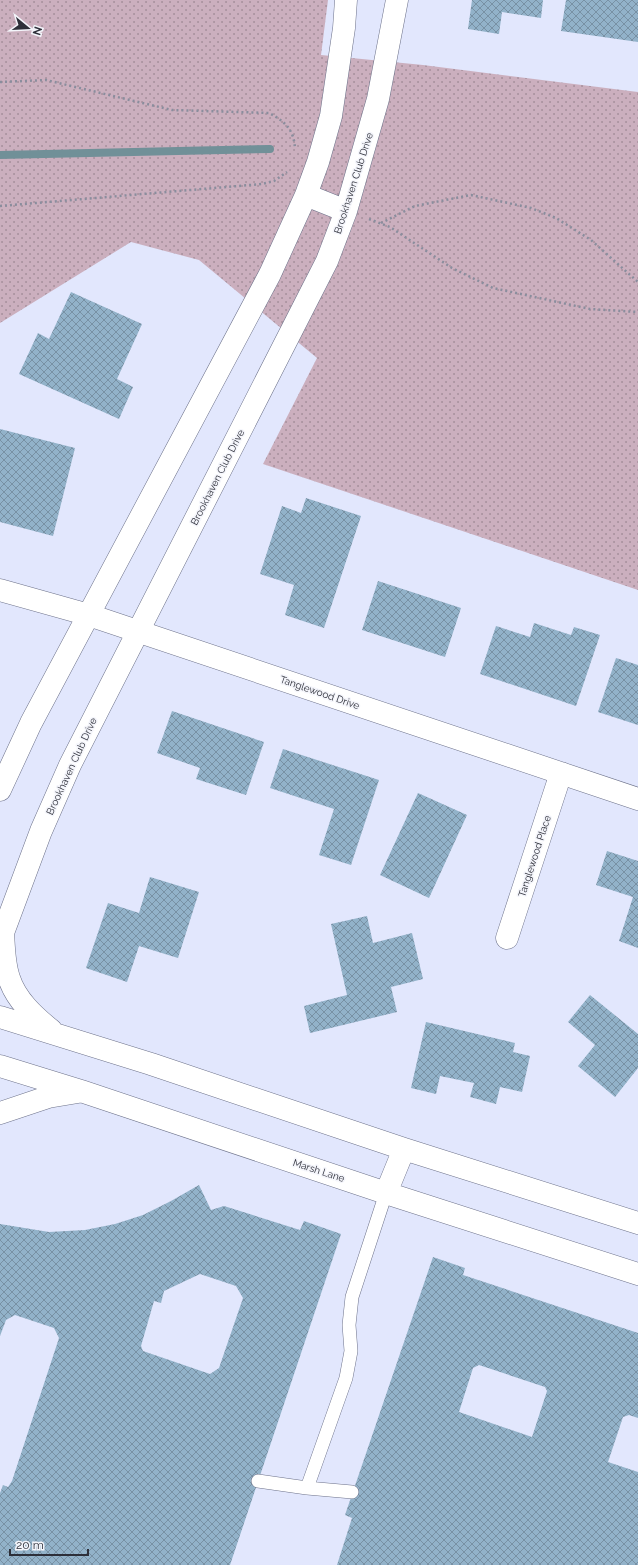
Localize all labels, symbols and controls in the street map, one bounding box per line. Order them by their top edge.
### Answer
north arrow [8,8,48,48]
text: N [30,25,45,37]
street label: Brookhaven Club Drive [332,131,375,235]
street label: Brookhaven Club Drive [189,427,246,527]
street label: Tanglewood Drive [279,674,361,711]
street label: Brookhaven Club Drive [44,716,99,816]
street label: Tanglewood Place [516,814,553,898]
street label: Marsh Lane [292,1157,346,1184]
scale bar [10,1531,88,1557]
text: 20 m [16,1538,44,1552]

